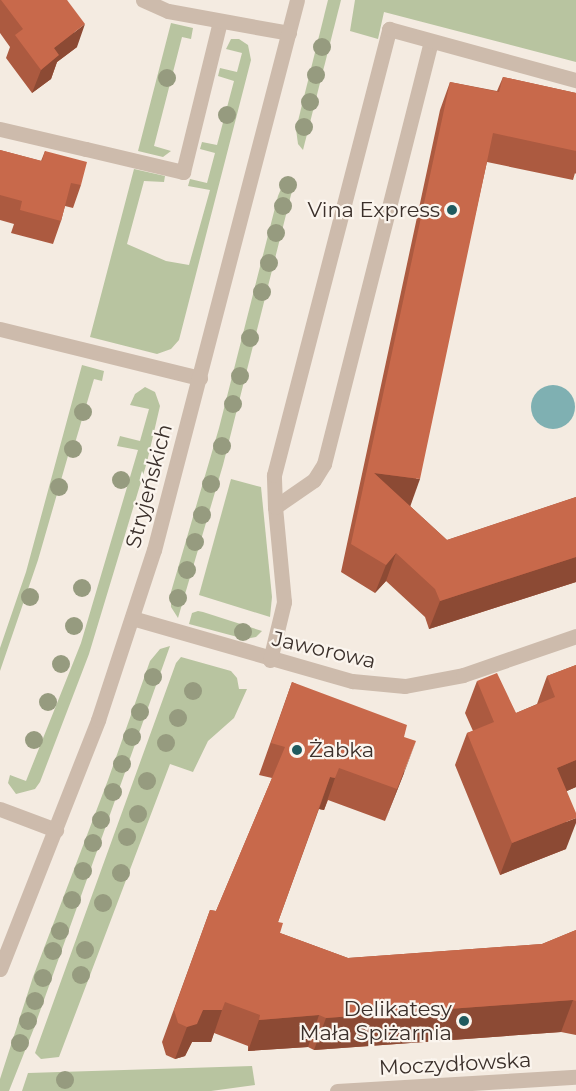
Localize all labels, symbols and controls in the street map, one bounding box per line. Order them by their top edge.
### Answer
place label: Vina Express [307,197,440,223]
marker: Vina Express [445,203,459,217]
street label: Stryjeńskich [120,421,178,551]
street label: Jaworowa [270,626,378,674]
place label: Żabka [309,737,374,763]
marker: Żabka [290,743,304,757]
place label: Delikatesy Mała Spiżarnia [299,996,452,1046]
marker: Delikatesy Mała Spiżarnia [457,1014,471,1028]
street label: Moczydłowska [378,1047,532,1081]

